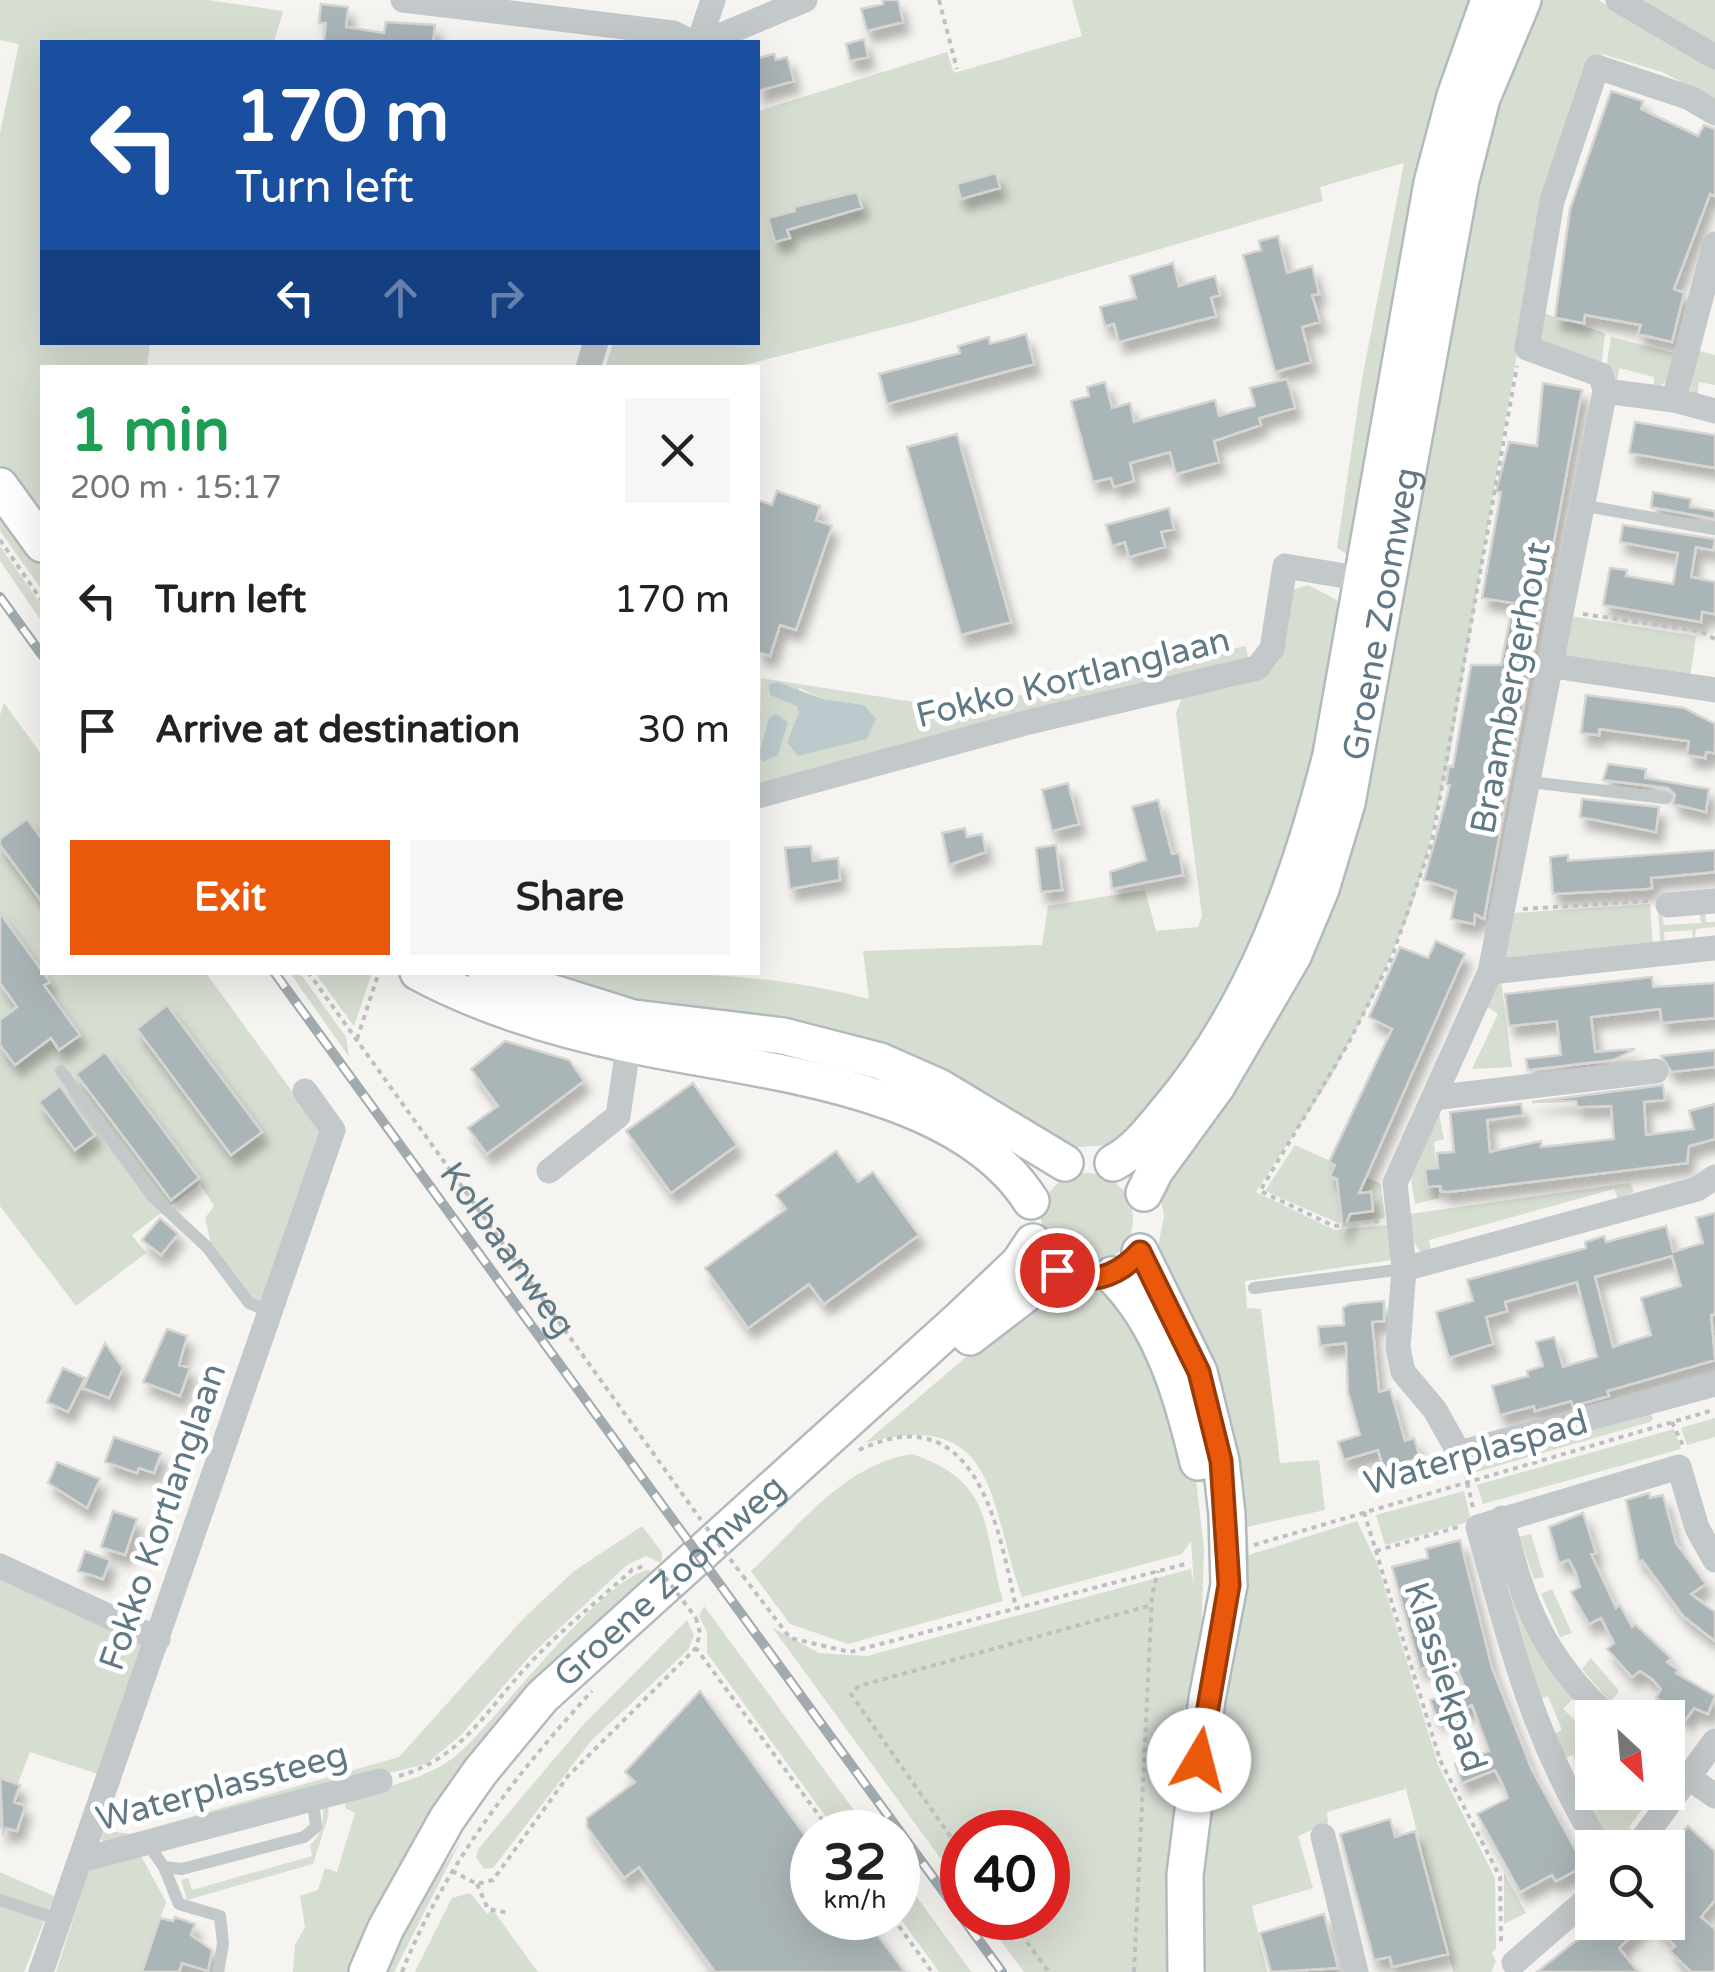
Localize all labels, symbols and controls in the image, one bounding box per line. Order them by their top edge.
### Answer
text: 170 m [235,76,449,160]
icon: left [70,80,200,210]
text: Turn left [235,161,414,215]
icon: left [268,270,323,325]
icon: ahead [373,270,428,325]
icon: right [478,270,533,325]
text: 1 min [70,395,230,467]
button: close [625,398,730,503]
street label: Groene Zoomweg [1334,464,1429,764]
text: 200 m · 15:17 [70,469,282,507]
street label: Braambergerhout [1462,539,1560,837]
icon: left [70,573,125,628]
text: Turn left [155,577,306,623]
text: 170 m [614,577,730,623]
street label: Fokko Kortlanglaan [912,619,1234,737]
icon: arrive [70,703,125,758]
text: Arrive at destination [155,707,520,753]
text: 30 m [638,707,730,753]
button: Exit [70,840,390,955]
button: Share [410,840,730,955]
street label: Kolbaanweg [430,1154,584,1346]
pin [1015,1228,1100,1313]
icon: arrive [1030,1243,1085,1298]
street label: Fokko Kortlanglaan [91,1358,235,1676]
street label: Waterplaspad [1359,1401,1593,1505]
street label: Groene Zoomweg [546,1466,794,1696]
street label: Klassiekpad [1395,1577,1495,1777]
north arrow [1575,1700,1685,1810]
map controls [1575,1700,1685,1940]
position arrow [1147,1708,1251,1812]
street label: Waterplassteeg [92,1733,352,1841]
speed limit sign: 40 [940,1810,1070,1940]
button: search [1575,1830,1685,1940]
text: 32 [824,1833,886,1893]
text: km/h [824,1885,886,1915]

